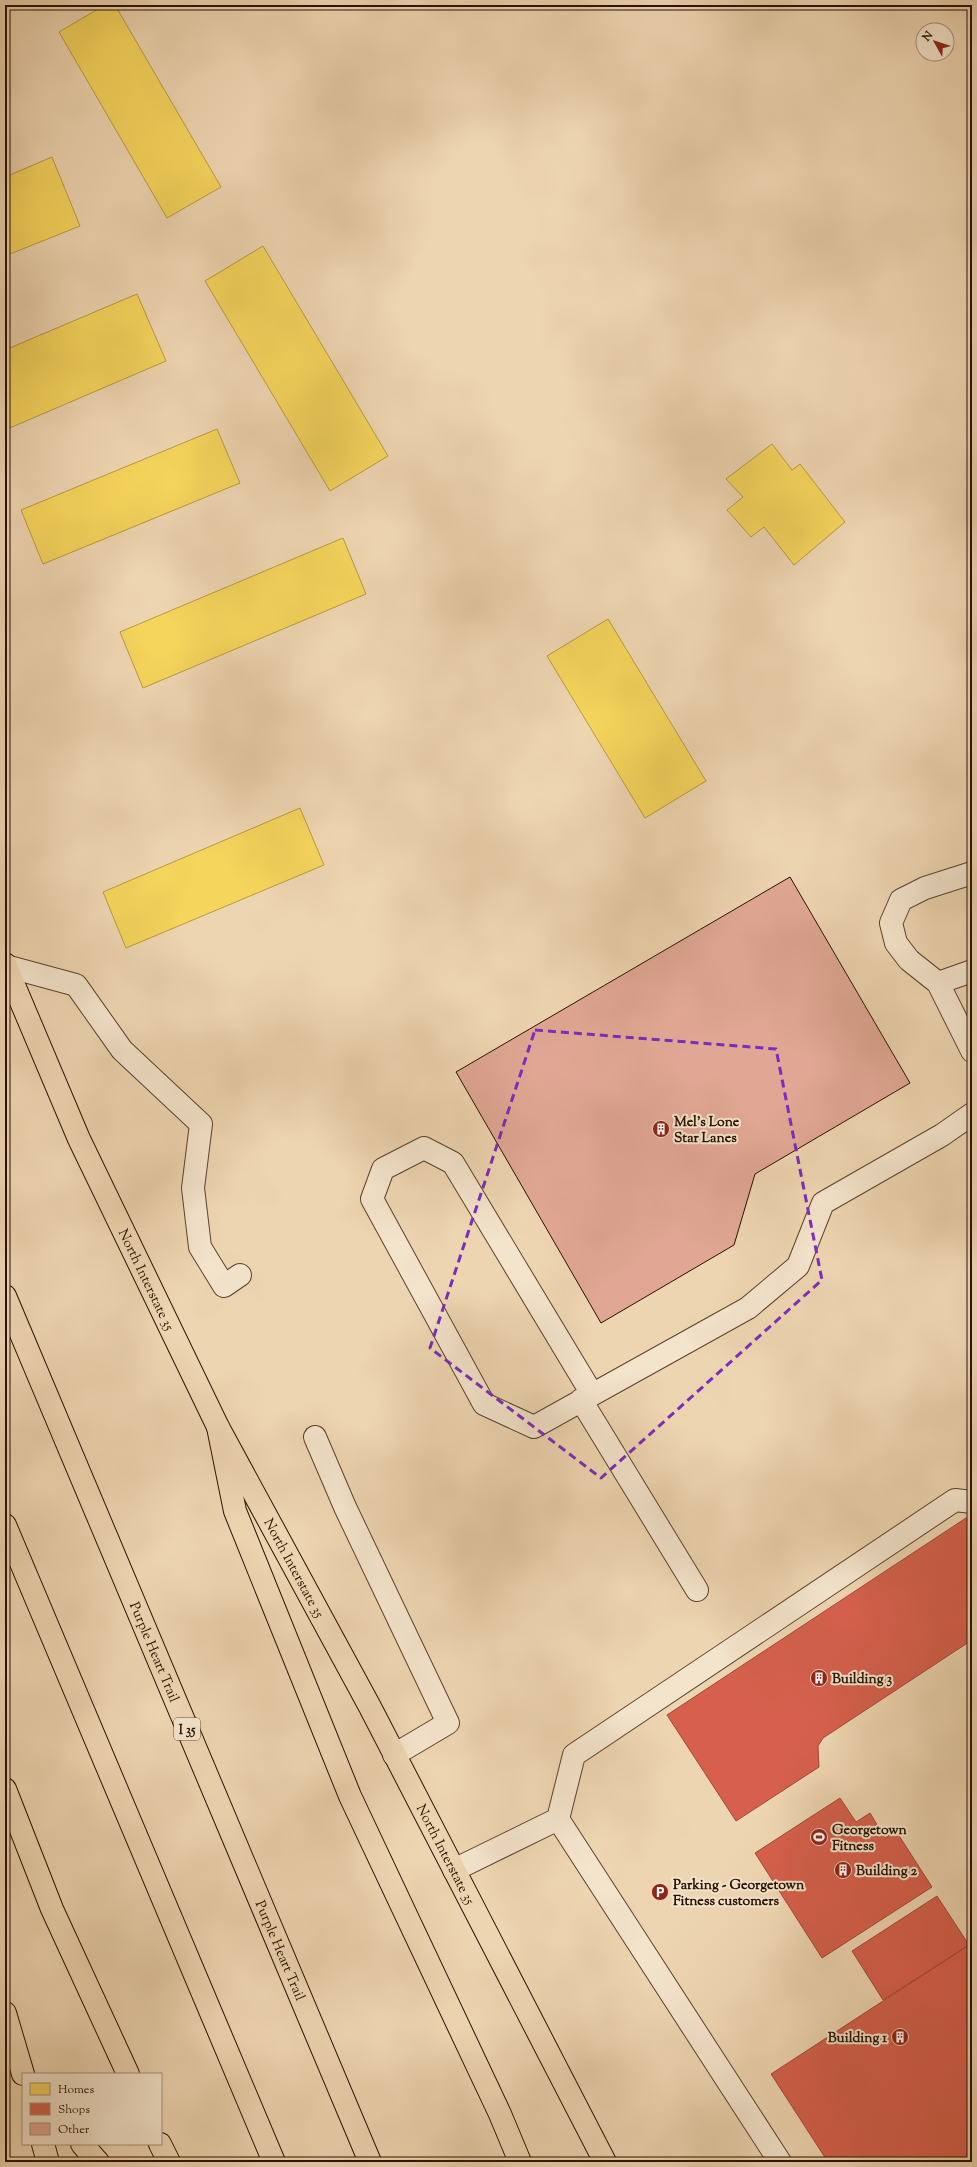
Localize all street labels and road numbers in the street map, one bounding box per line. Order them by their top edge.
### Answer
street label: North Interstate 35 [112,1226,178,1335]
street label: North Interstate 35 [257,1515,328,1622]
street label: Purple Heart Trail [123,1599,183,1706]
road number: I 35 [174,1718,200,1740]
street label: North Interstate 35 [410,1801,479,1909]
street label: Purple Heart Trail [249,1898,309,2004]

